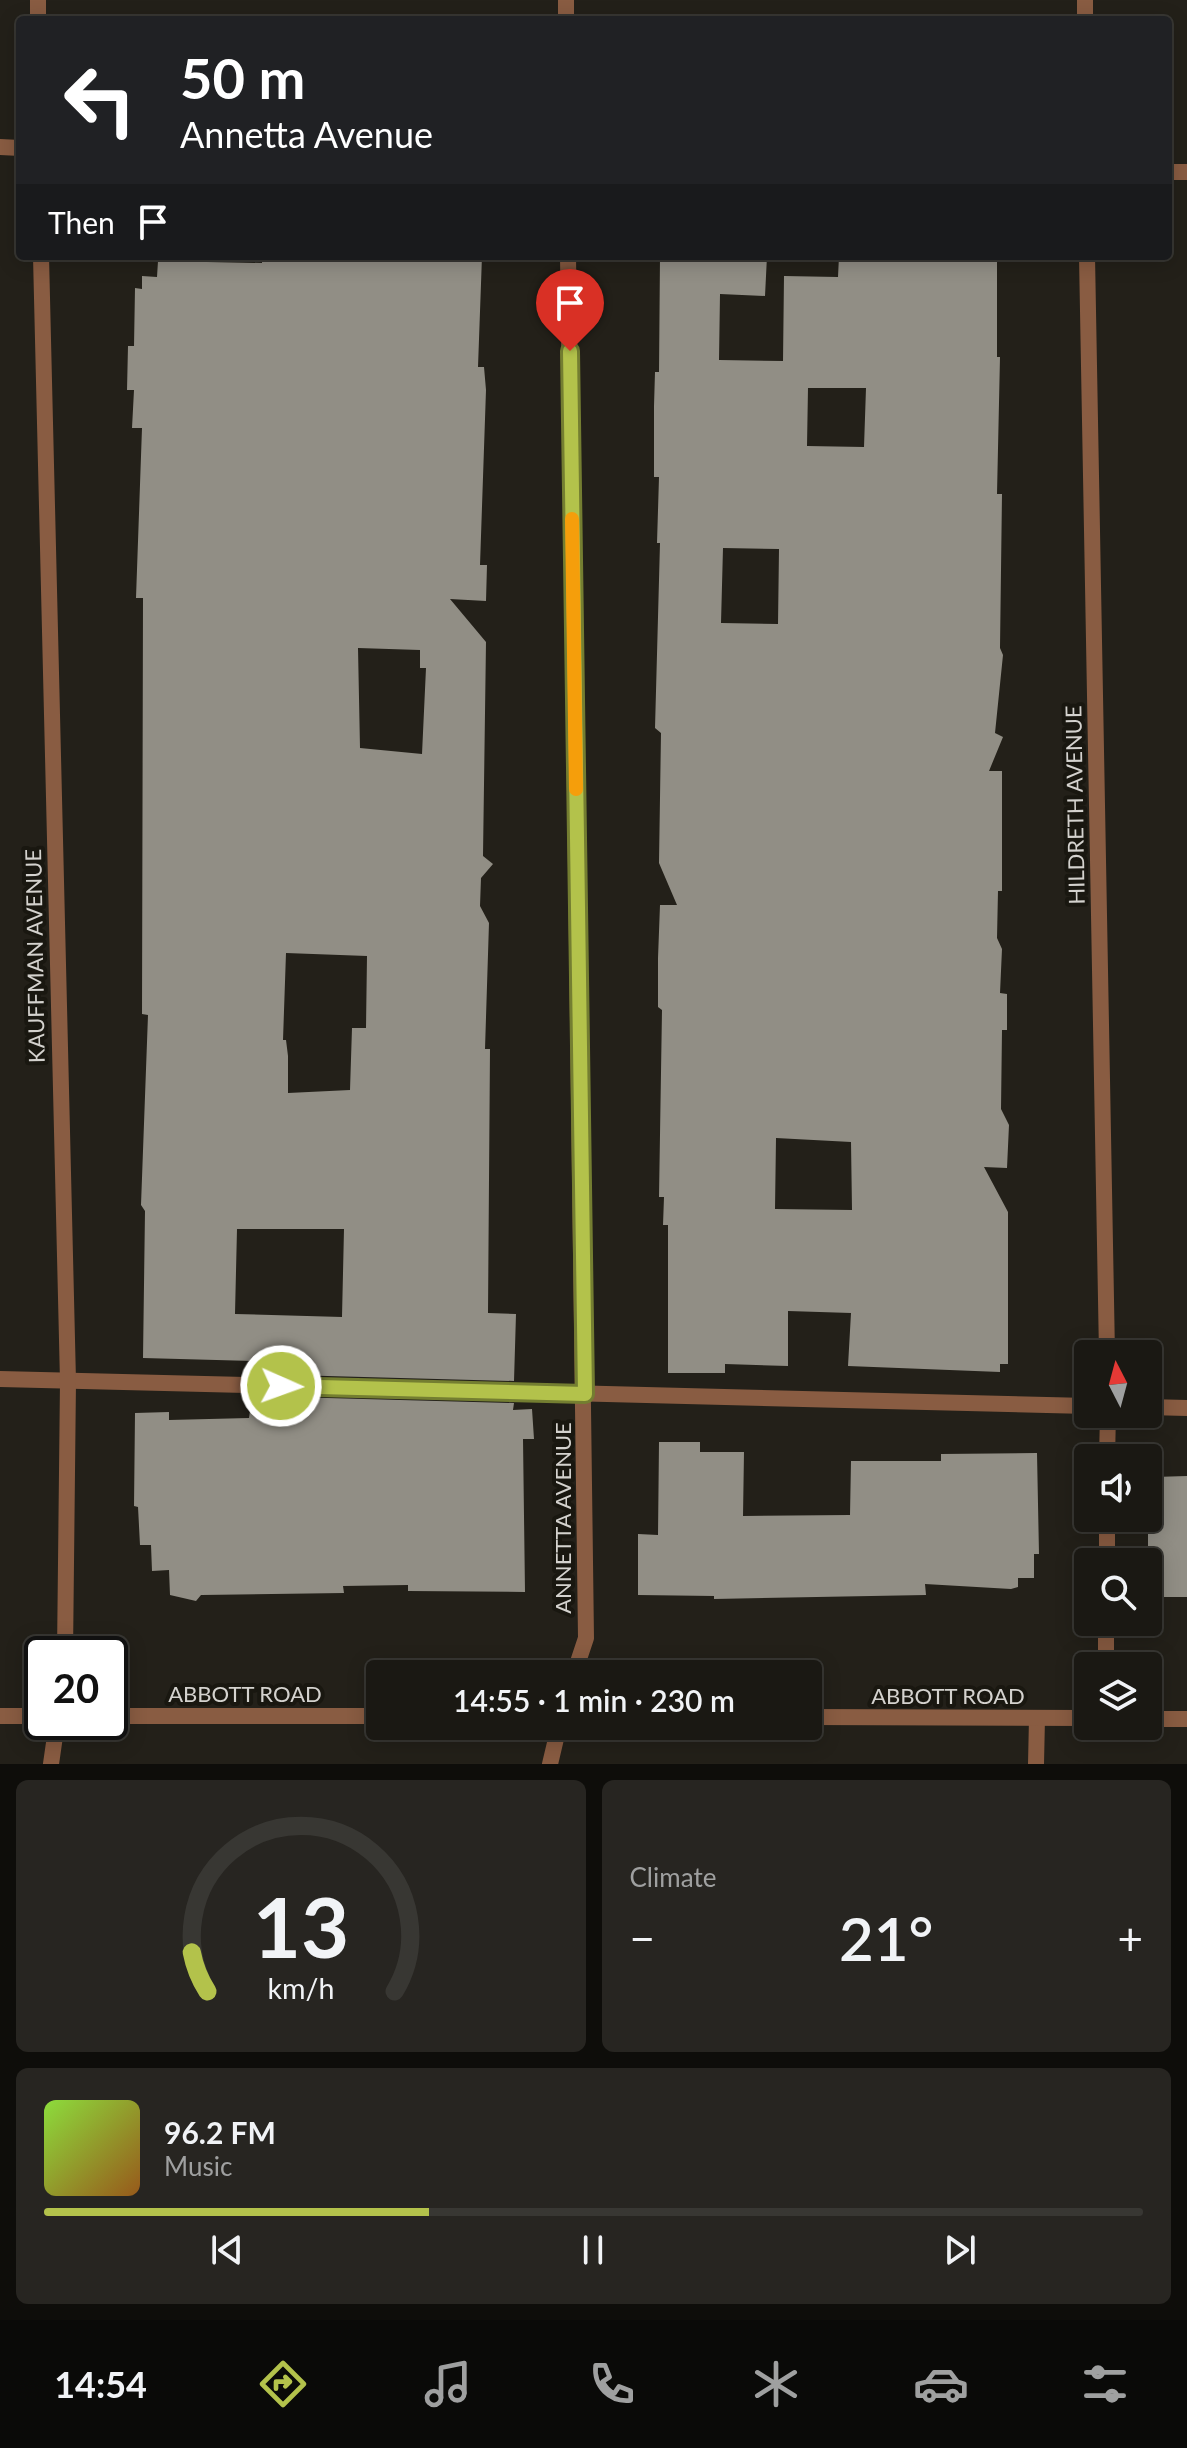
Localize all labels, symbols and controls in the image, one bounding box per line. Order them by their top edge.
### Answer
text: 50 m [180,44,305,111]
icon: left [48,48,152,152]
text: Annetta Avenue [180,112,433,156]
icon: arrive [131,200,175,244]
text: Then [48,204,115,240]
pin [536,269,604,351]
icon: arrive [548,281,592,325]
street label: HILDRETH AVENUE [1059,705,1090,905]
street label: KAUFFMAN AVENUE [19,849,50,1063]
north arrow [1074,1340,1162,1428]
map controls [1074,1340,1162,1740]
position arrow [239,1344,323,1428]
street label: ANNETTA AVENUE [549,1422,576,1614]
button: sound [1074,1444,1162,1532]
button: search [1074,1548,1162,1636]
speed limit sign: 20 [24,1636,128,1740]
button: layers [1074,1652,1162,1740]
street label: ABBOTT ROAD [168,1680,322,1707]
text: 14:55 · 1 min · 230 m [453,1682,735,1718]
street label: ABBOTT ROAD [871,1682,1025,1709]
text: Climate [630,1861,716,1893]
text: 13 [253,1876,349,1976]
text: 21° [839,1902,934,1974]
text: − [630,1912,655,1964]
text: + [1117,1912,1143,1964]
text: km/h [267,1971,334,2005]
text: 96.2 FM [164,2114,276,2150]
text: Music [164,2150,232,2182]
icon: previous [205,2228,249,2272]
icon: pause [571,2228,615,2272]
icon: next [938,2228,982,2272]
icon: directions [255,2356,311,2412]
icon: music [420,2356,476,2412]
icon: phone [584,2356,640,2412]
icon: climate [748,2356,804,2412]
icon: car [913,2356,969,2412]
icon: filters [1077,2356,1133,2412]
text: 14:54 [54,2362,147,2406]

